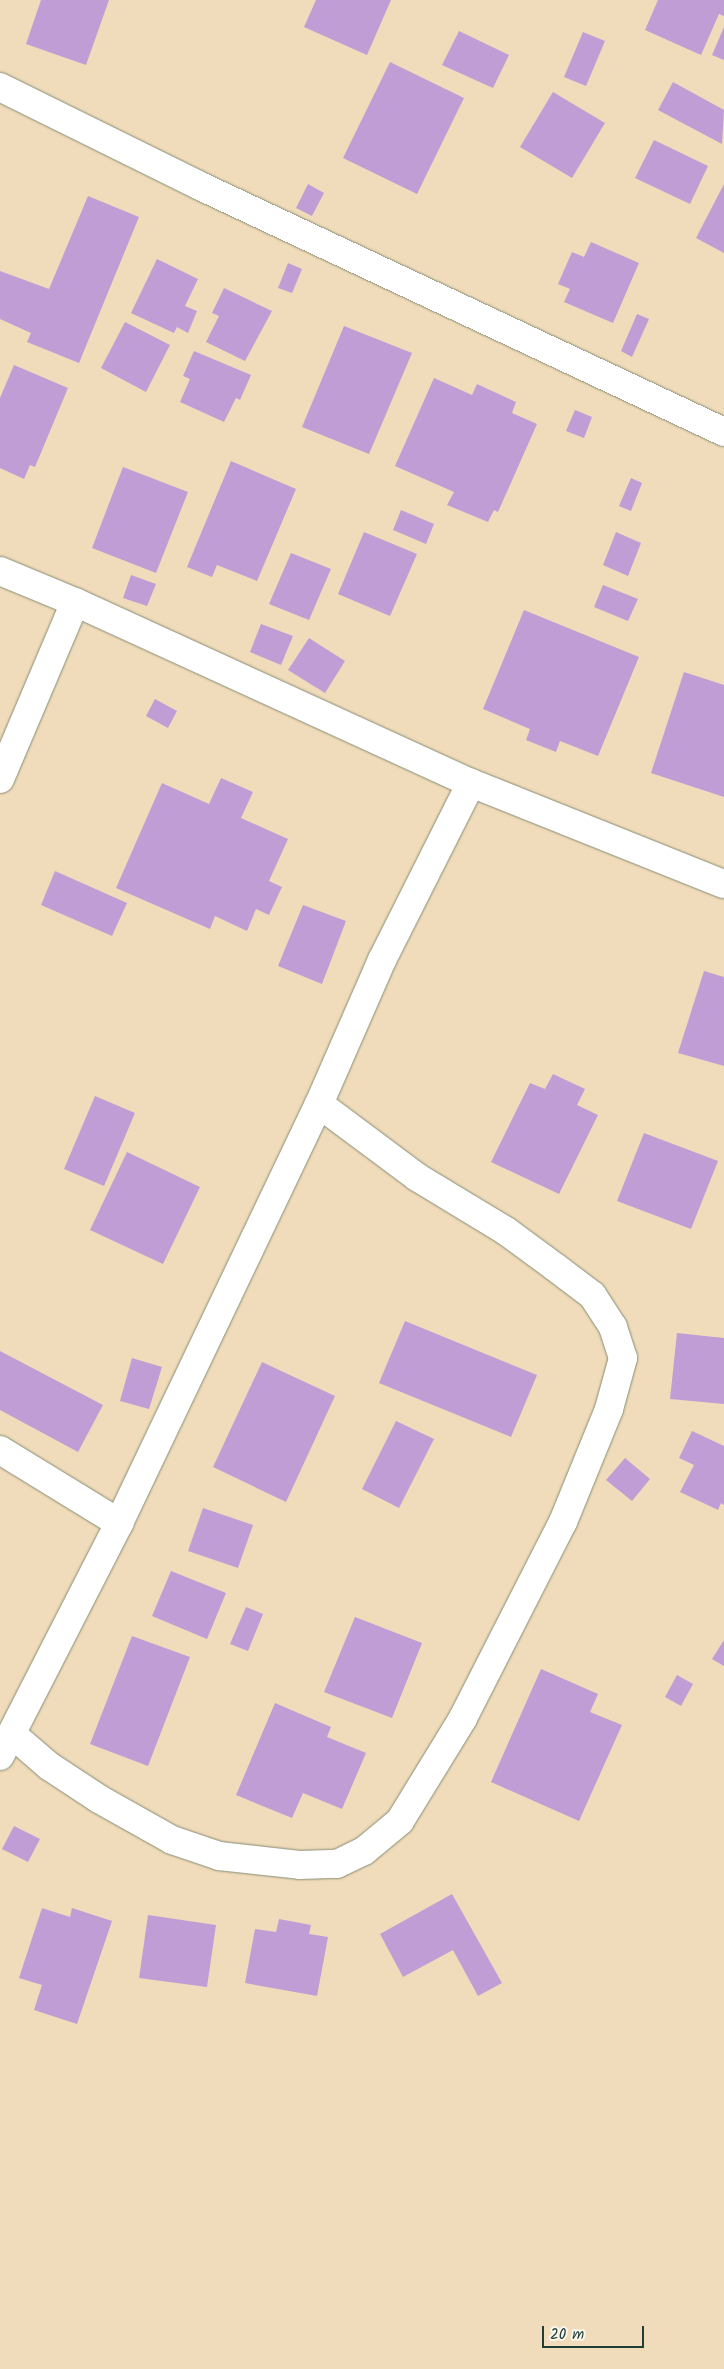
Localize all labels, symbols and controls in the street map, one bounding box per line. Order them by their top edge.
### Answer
scale bar [544,2316,646,2348]
text: 20 m [550,2323,584,2347]

